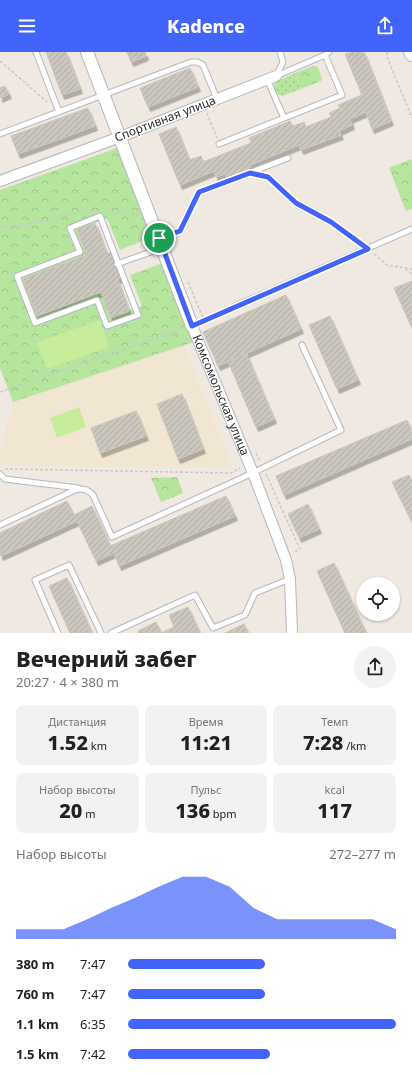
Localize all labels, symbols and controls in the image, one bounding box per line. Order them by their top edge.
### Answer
text: Kadence [167,14,245,38]
icon: menu [16,15,38,37]
icon: share [374,15,396,37]
street label: Спортивная улица [112,91,218,146]
pin [142,221,176,255]
icon: arrive [148,227,170,249]
street label: Комсомольская улица [189,332,254,458]
map controls [356,577,400,621]
button: locate [356,577,400,621]
text: Вечерний забег [16,643,196,673]
button: share [354,646,396,688]
text: 20:27 · 4 × 380 m [16,673,119,691]
text: Дистанция [48,714,106,729]
text: Время [189,714,223,729]
text: Темп [321,714,348,729]
text: 1.52 [48,729,88,756]
text: 11:21 [180,729,232,756]
text: 7:28 [303,729,343,756]
text: km [88,738,107,753]
text: /km [343,738,366,753]
text: Набор высоты [39,782,116,797]
text: Пульс [190,782,221,797]
text: kcal [325,782,345,797]
text: 20 [59,797,82,824]
text: 136 [175,797,210,824]
text: 117 [317,797,352,824]
text: m [82,806,95,821]
text: bpm [210,806,237,821]
text: Набор высоты [16,845,107,863]
text: 272–277 m [329,845,396,863]
text: 380 m [16,955,54,973]
text: 7:47 [80,955,106,973]
text: 760 m [16,985,54,1003]
text: 7:47 [80,985,106,1003]
text: 1.1 km [16,1015,59,1033]
text: 6:35 [80,1015,106,1033]
text: 1.5 km [16,1045,59,1063]
text: 7:42 [80,1045,106,1063]

